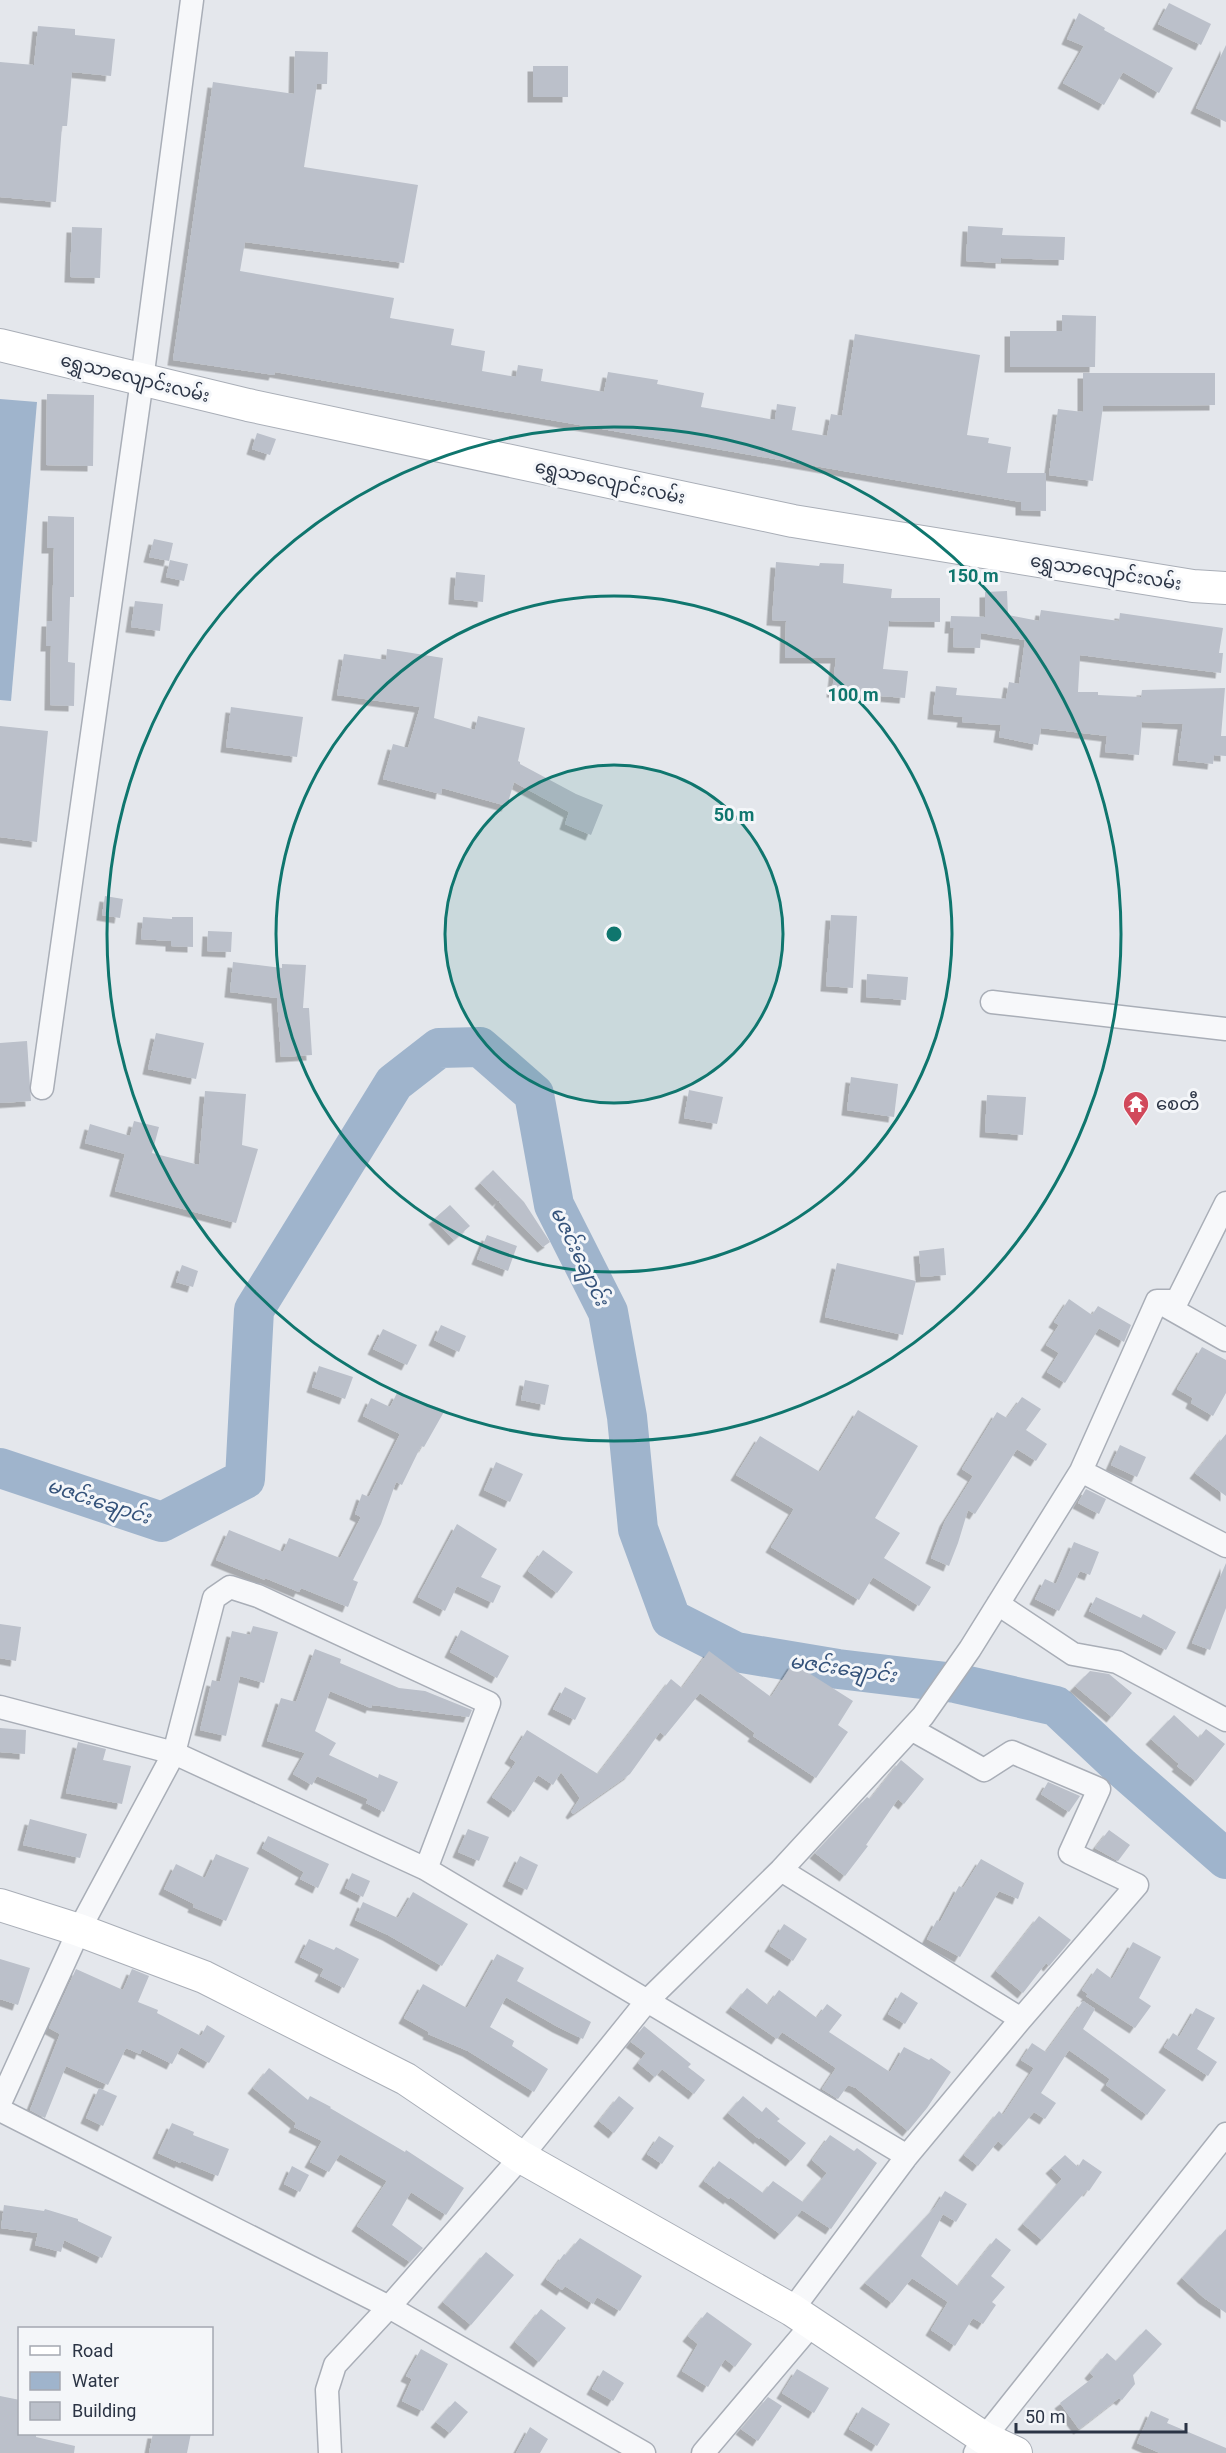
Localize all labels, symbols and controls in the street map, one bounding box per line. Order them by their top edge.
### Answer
street label: ရွှေသာလျောင်းလမ်း [57,347,212,411]
street label: ရွှေသာလျောင်းလမ်း [532,453,687,513]
street label: ရွှေသာလျောင်းလမ်း [1028,547,1183,599]
text: 150 m [947,565,999,586]
text: 100 m [827,684,879,705]
text: 50 m [714,804,754,825]
centre of rings [604,924,624,944]
temple icon: စေတီ [1121,1089,1151,1127]
place label: စေတီ [1156,1090,1200,1114]
water label: မဇင်းချောင်း [541,1202,617,1313]
water label: မဇင်းချောင်း [43,1471,155,1534]
water label: မဇင်းချောင်း [788,1647,899,1692]
legend [18,2327,213,2435]
text: Road [72,2340,113,2361]
text: Water [72,2370,119,2391]
scale bar [1016,2396,1186,2434]
text: Building [72,2400,136,2421]
text: 50 m [1025,2406,1065,2427]

